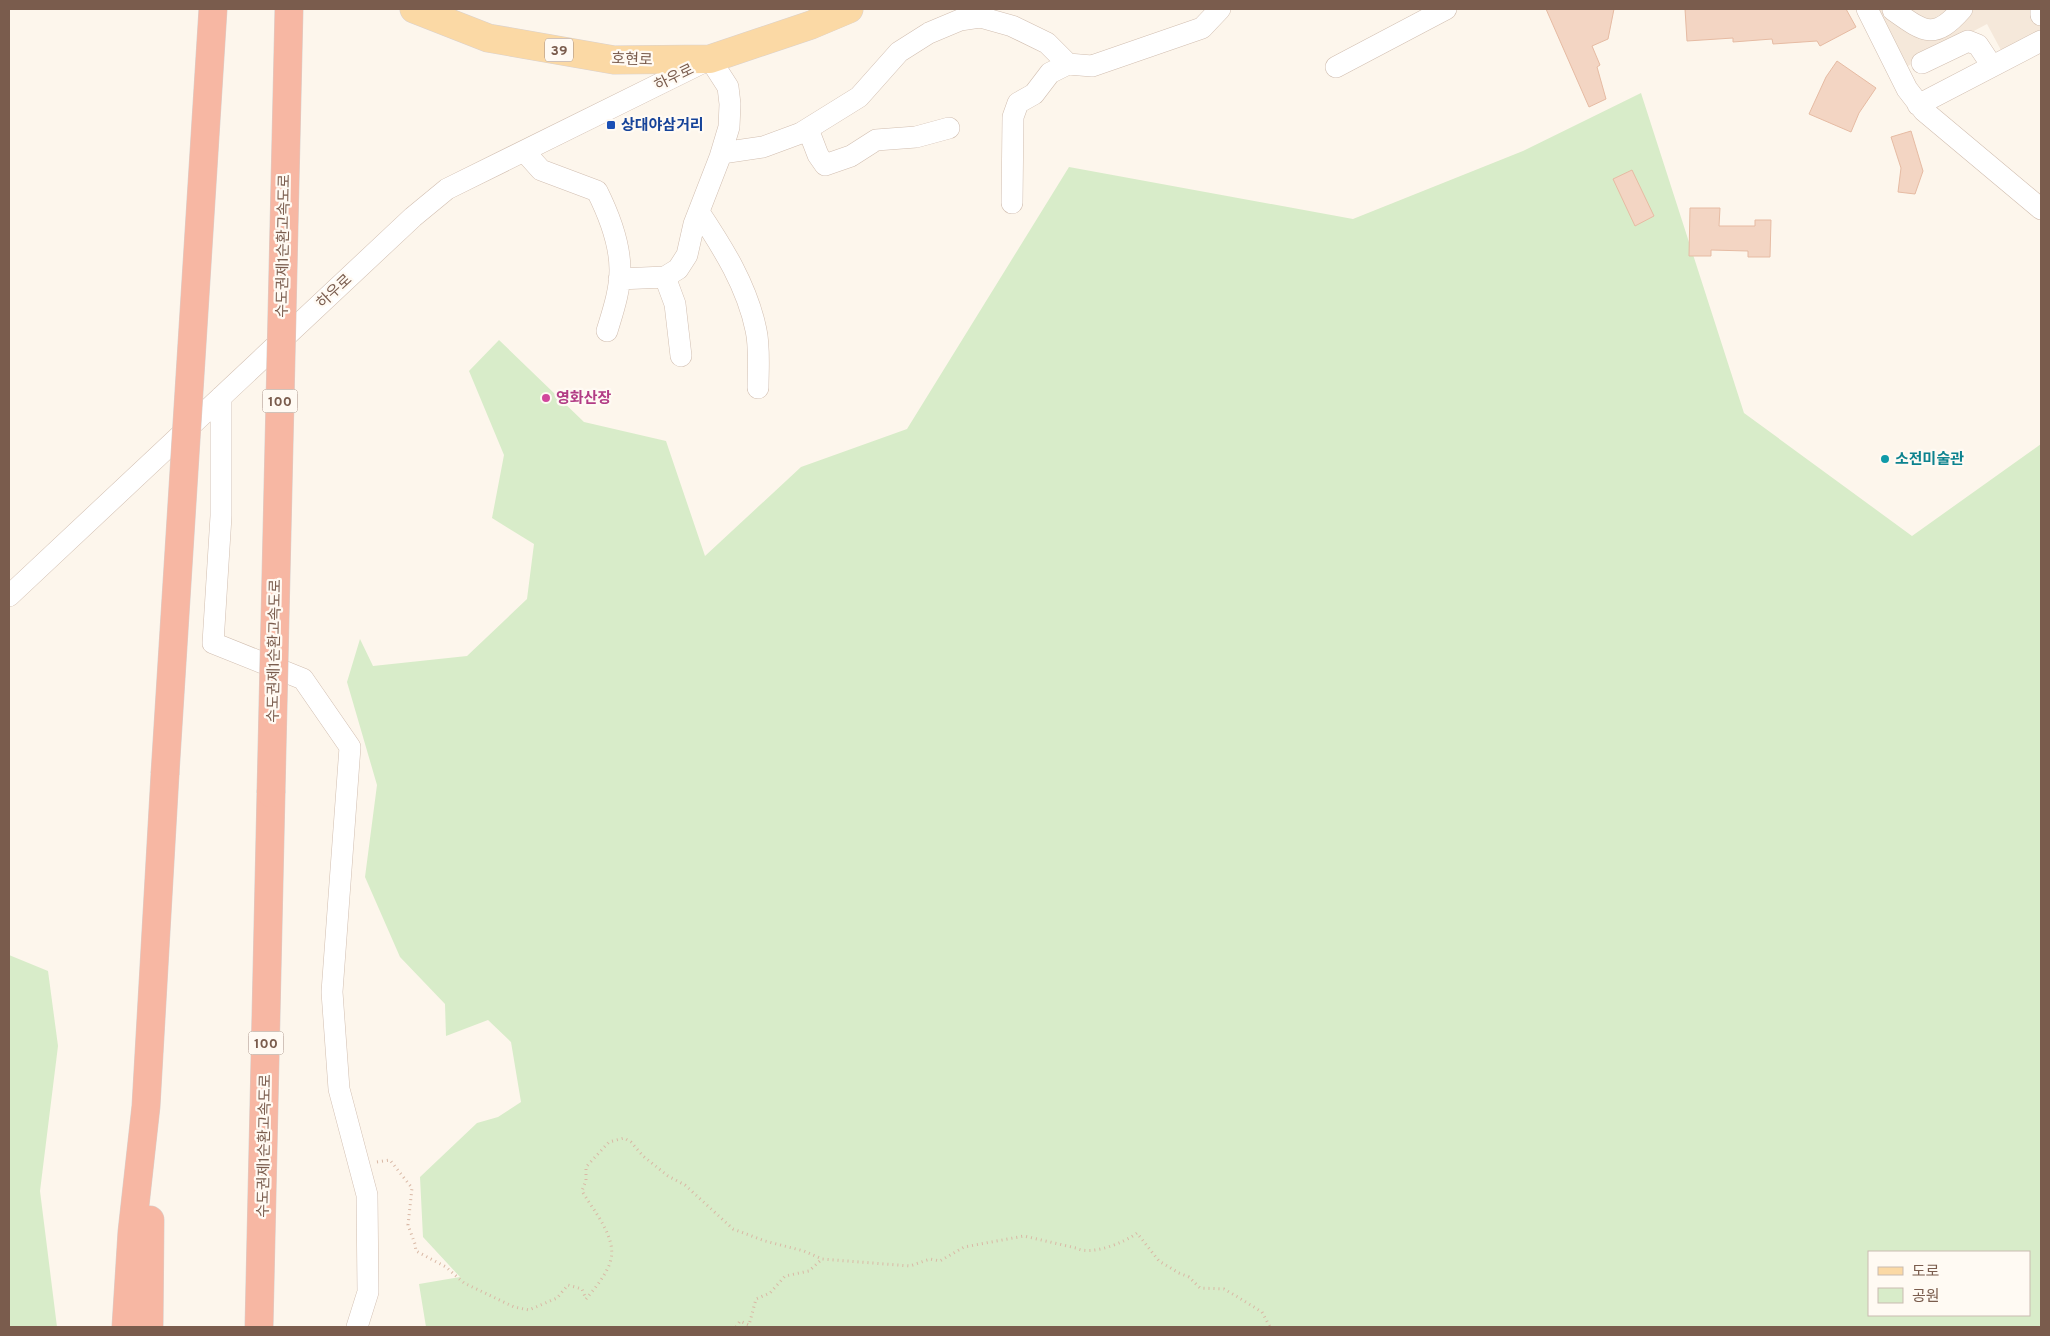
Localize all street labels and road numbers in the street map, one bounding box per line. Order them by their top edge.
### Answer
road number: 39 [545,38,573,62]
street label: 호현로 [611,49,653,71]
street label: 하우로 [652,61,697,96]
street label: 수도권제1순환고속도로 [273,174,295,318]
street label: 하우로 [313,271,357,313]
road number: 100 [262,390,298,412]
street label: 수도권제1순환고속도로 [264,579,286,723]
road number: 100 [248,1032,284,1054]
street label: 수도권제1순환고속도로 [254,1074,276,1218]

